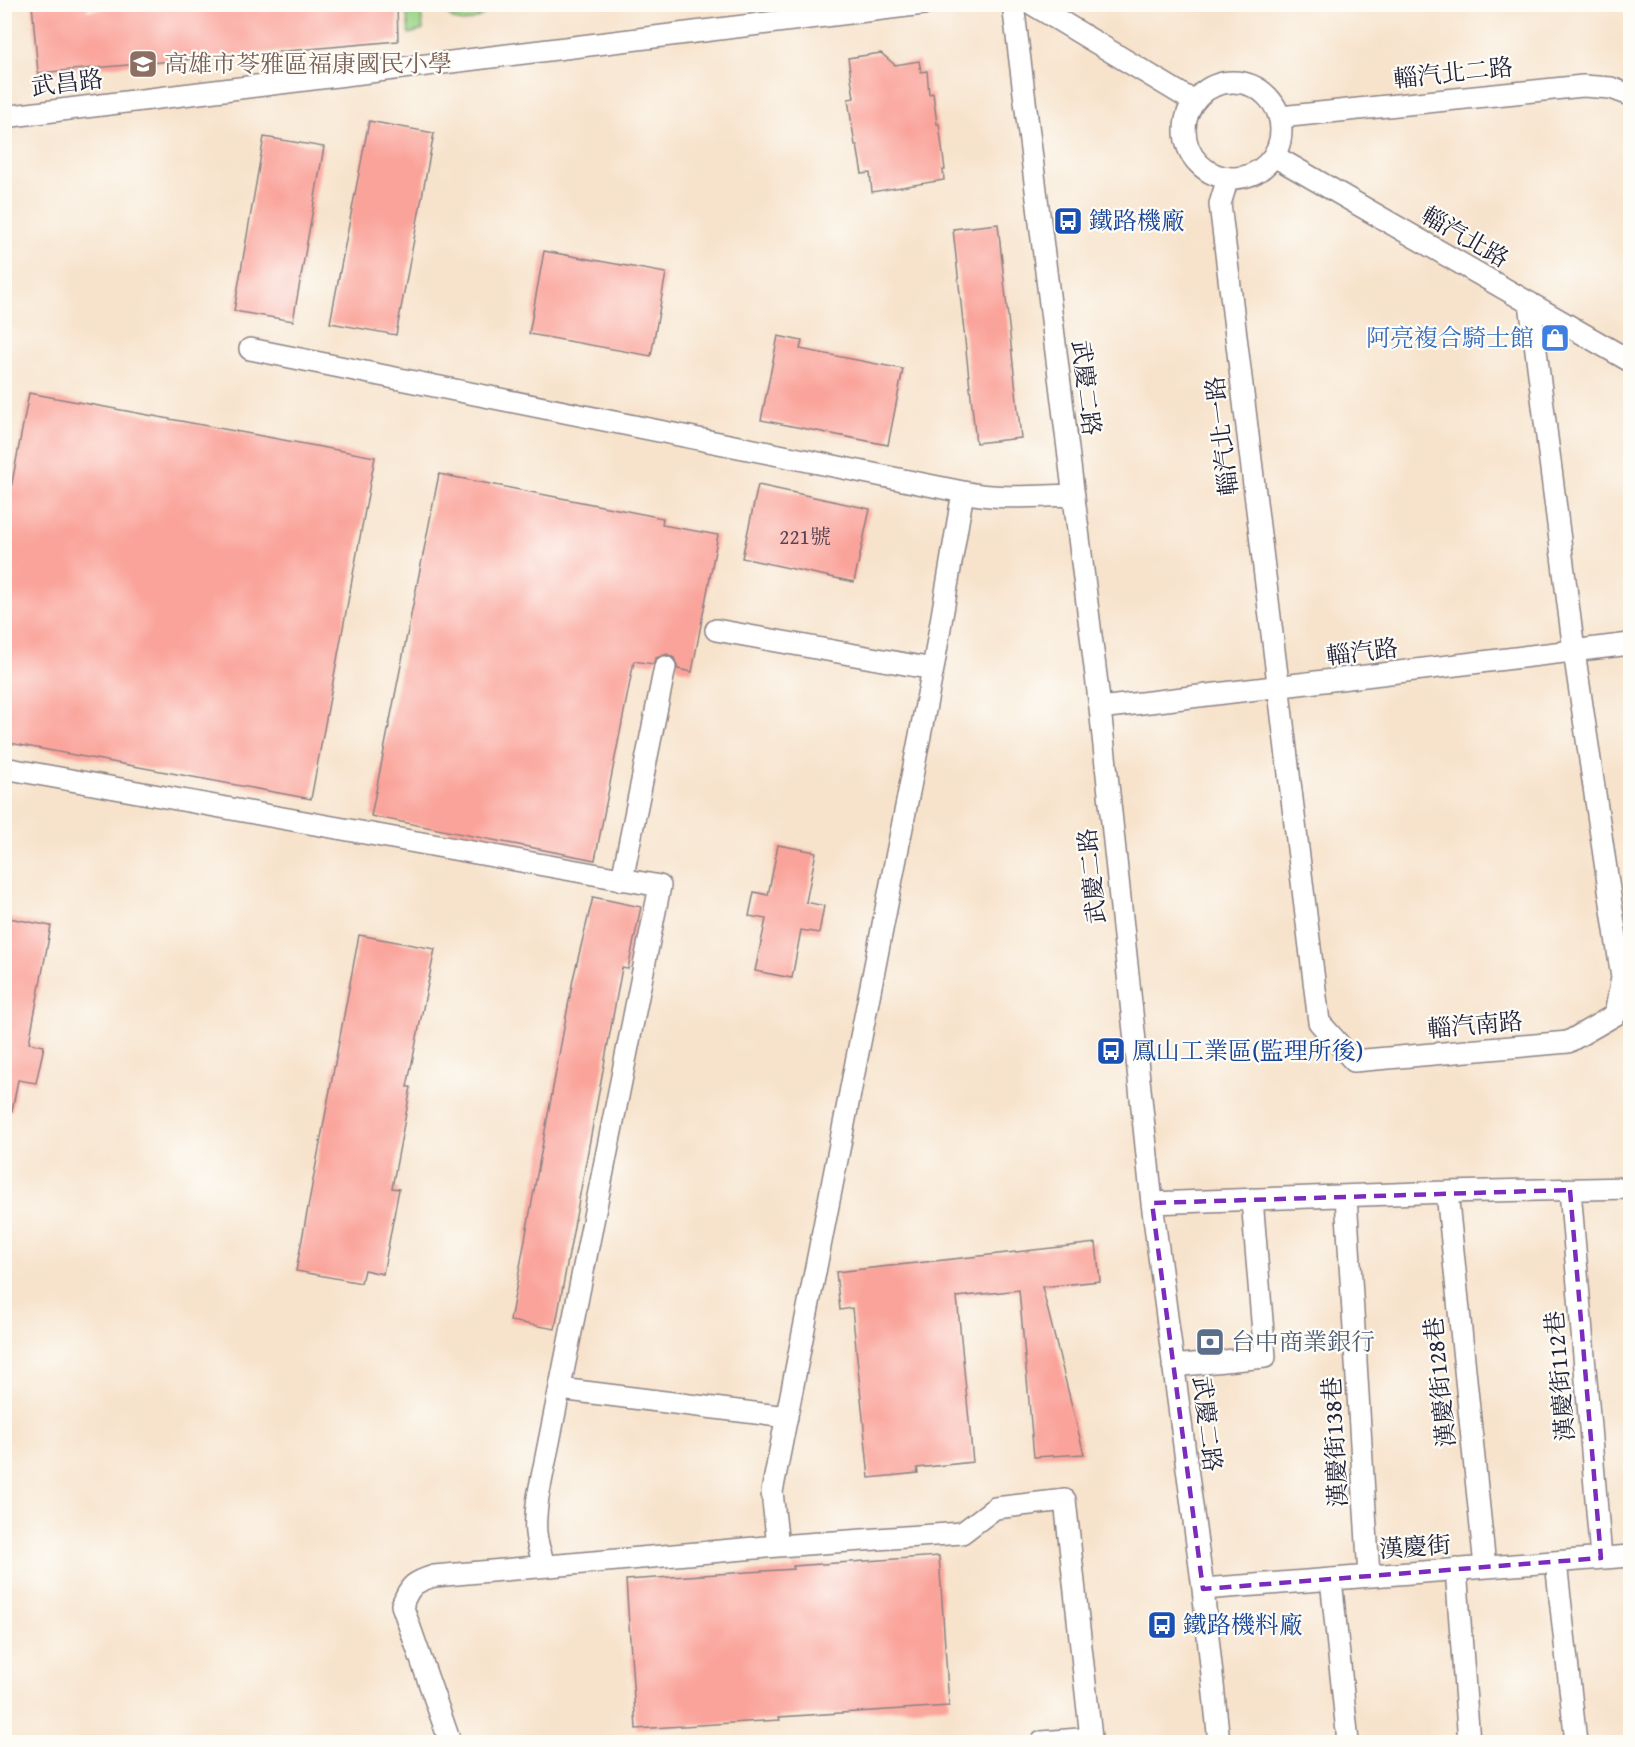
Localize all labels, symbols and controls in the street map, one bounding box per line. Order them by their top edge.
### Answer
place label: 高雄市苓雅區福康國民小學 [164,46,452,81]
school or university icon: 高雄市苓雅區福康國民小學 [127,48,159,80]
street label: 輜汽北二路 [1391,49,1514,96]
street label: 武昌路 [29,61,105,104]
street label: 輜汽北路 [1415,197,1516,276]
place label: 鐵路機廠 [1089,203,1185,238]
bus stop icon: 鐵路機廠 [1052,205,1084,237]
place label: 阿亮複合騎士館 [1366,320,1534,355]
shop icon: 阿亮複合騎士館 [1539,322,1571,354]
street label: 武慶二路 [1063,338,1110,438]
street label: 輜汽北一路 [1197,374,1246,498]
house number: 221號 [779,521,831,552]
street label: 輜汽路 [1324,630,1400,673]
street label: 武慶二路 [1069,826,1114,926]
street label: 輜汽南路 [1426,1003,1524,1046]
place label: 鳳山工業區(監理所後) [1132,1033,1363,1068]
bus stop icon: 鳳山工業區(監理所後) [1095,1035,1127,1067]
street label: 漢慶街112巷 [1536,1309,1583,1443]
street label: 漢慶街128巷 [1415,1315,1464,1449]
place label: 台中商業銀行 [1231,1324,1375,1359]
bank icon: 台中商業銀行 [1194,1326,1226,1358]
street label: 武慶二路 [1184,1374,1231,1474]
street label: 漢慶街138巷 [1314,1376,1355,1508]
street label: 漢慶街 [1378,1527,1452,1566]
place label: 鐵路機料廠 [1183,1607,1303,1642]
bus stop icon: 鐵路機料廠 [1146,1609,1178,1641]

